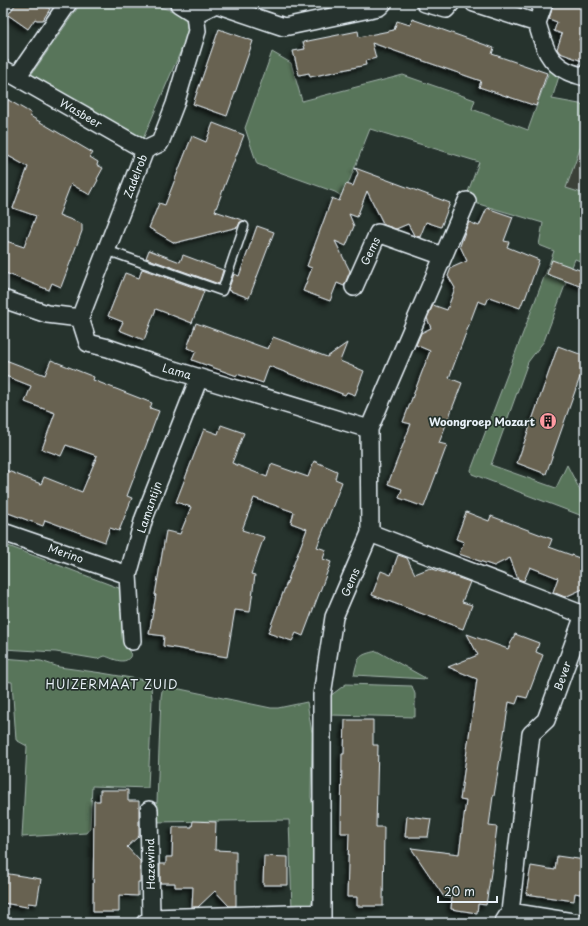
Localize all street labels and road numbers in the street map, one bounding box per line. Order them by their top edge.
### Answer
street label: Wasbeer [57,94,106,132]
street label: Zadelrob [119,152,151,200]
street label: Gems [356,234,384,268]
street label: Lama [160,359,194,383]
street label: Lamantijn [132,479,166,535]
street label: Merino [46,539,86,567]
street label: Gems [336,565,364,599]
street label: Bever [549,659,575,693]
street label: Hazewind [141,838,159,890]

